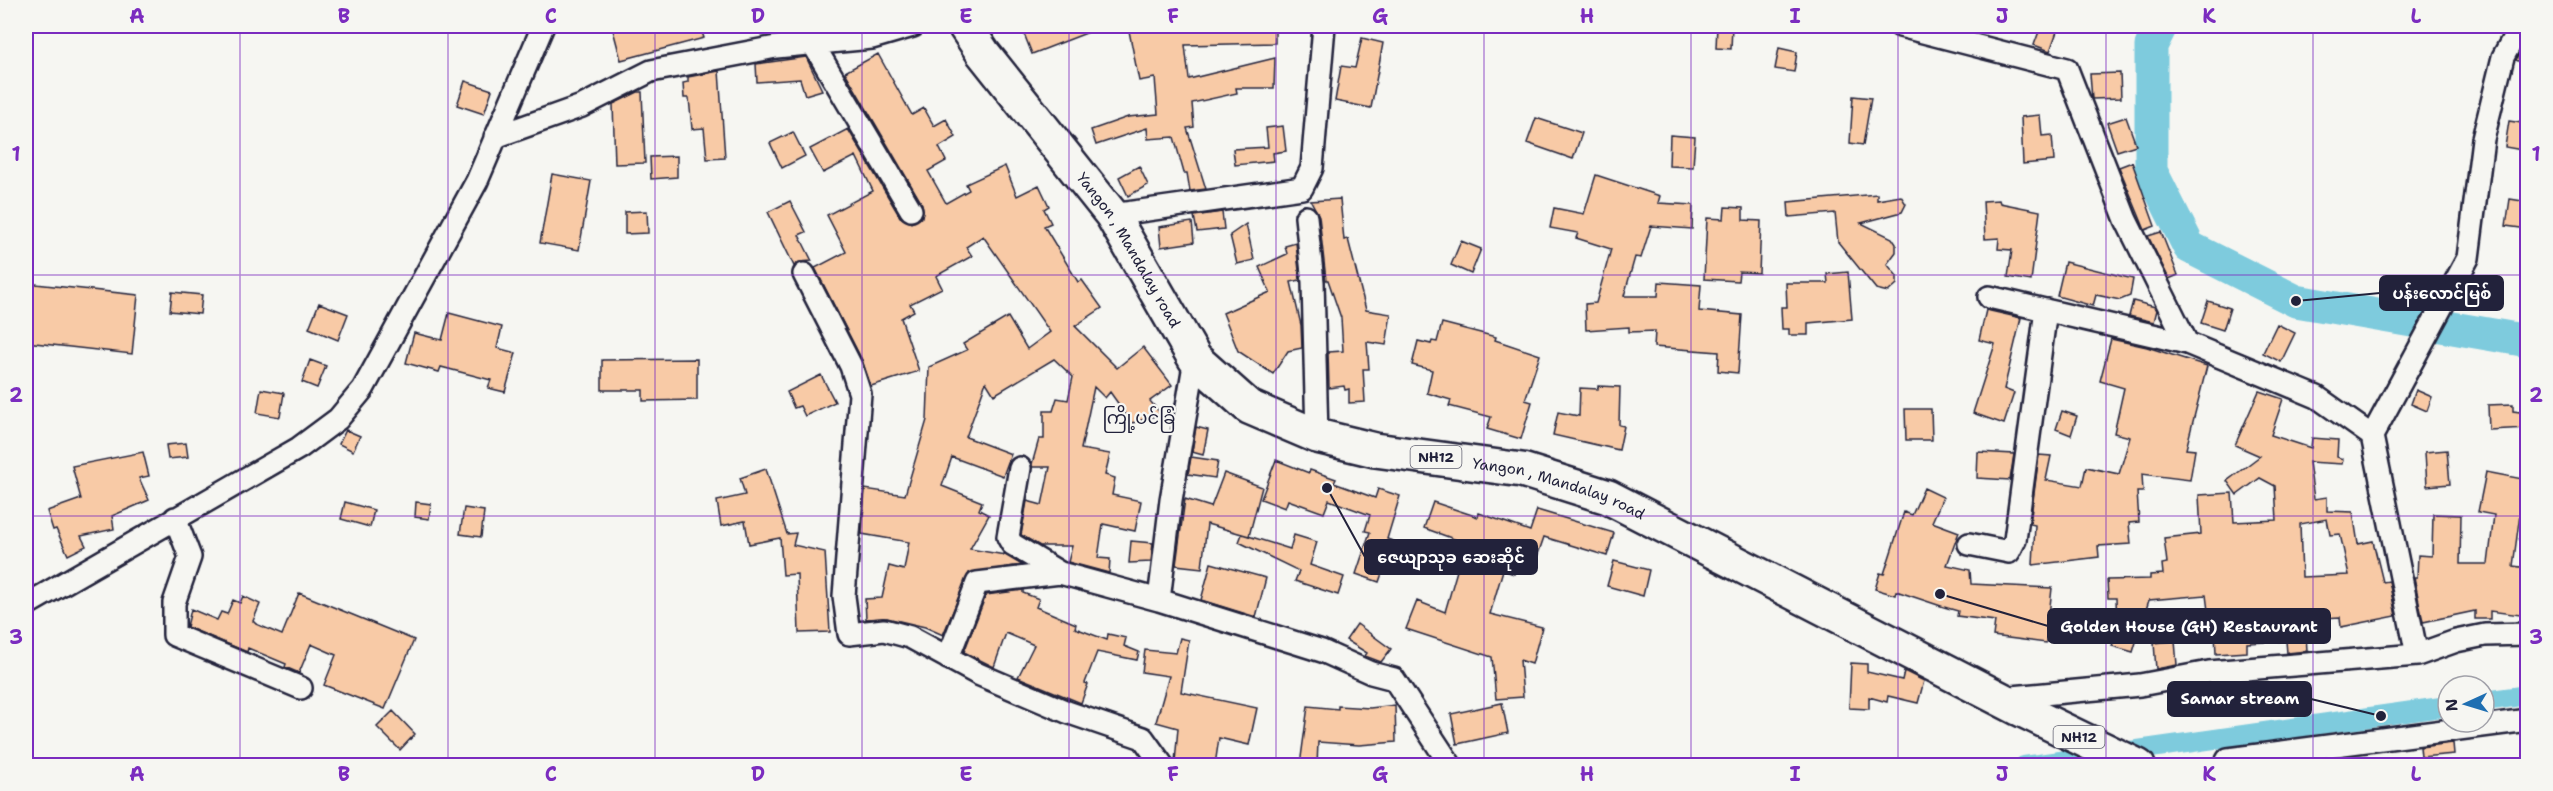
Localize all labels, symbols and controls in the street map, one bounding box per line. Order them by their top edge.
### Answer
text: A [129,3,145,29]
text: B [338,3,350,29]
text: C [545,3,557,29]
text: D [751,3,765,29]
text: E [959,3,973,29]
text: F [1167,3,1179,29]
text: G [1372,3,1388,29]
text: H [1580,3,1594,29]
text: I [1789,3,1801,29]
text: J [1996,3,2009,29]
text: K [2202,3,2216,29]
text: L [2411,3,2422,29]
text: 1 [11,141,21,167]
text: 1 [2531,141,2541,167]
street label: Yangon , Mandalay road [1072,168,1185,332]
callout: ပန်းလောင်မြစ် [2380,276,2503,310]
text: ပန်းလောင်မြစ် [2393,282,2491,307]
text: 2 [9,382,23,408]
text: 2 [2529,382,2543,408]
district label: ကြို့ပင်ခြံ [1103,404,1175,433]
road number: NH12 [1410,446,1462,468]
street label: Yangon , Mandalay road [1471,453,1649,524]
callout: ဇေယျာသုခ ဆေးဆိုင် [1365,540,1537,574]
text: ဇေယျာသုခ ဆေးဆိုင် [1377,546,1525,571]
callout: Golden House (GH) Restaurant [2048,609,2330,643]
text: Golden House (GH) Restaurant [2060,616,2318,637]
text: 3 [9,624,23,650]
text: 3 [2529,624,2543,650]
north arrow [2436,674,2496,734]
callout: Samar stream [2168,682,2311,716]
text: Samar stream [2181,688,2300,709]
text: N [2441,698,2462,712]
road number: NH12 [2054,726,2104,748]
text: A [129,761,145,787]
text: B [338,761,350,787]
text: C [545,761,557,787]
text: D [751,761,765,787]
text: E [959,761,973,787]
text: F [1167,761,1179,787]
text: G [1372,761,1388,787]
text: H [1580,761,1594,787]
text: I [1789,761,1801,787]
text: J [1996,761,2009,787]
text: K [2202,761,2216,787]
text: L [2411,761,2422,787]

